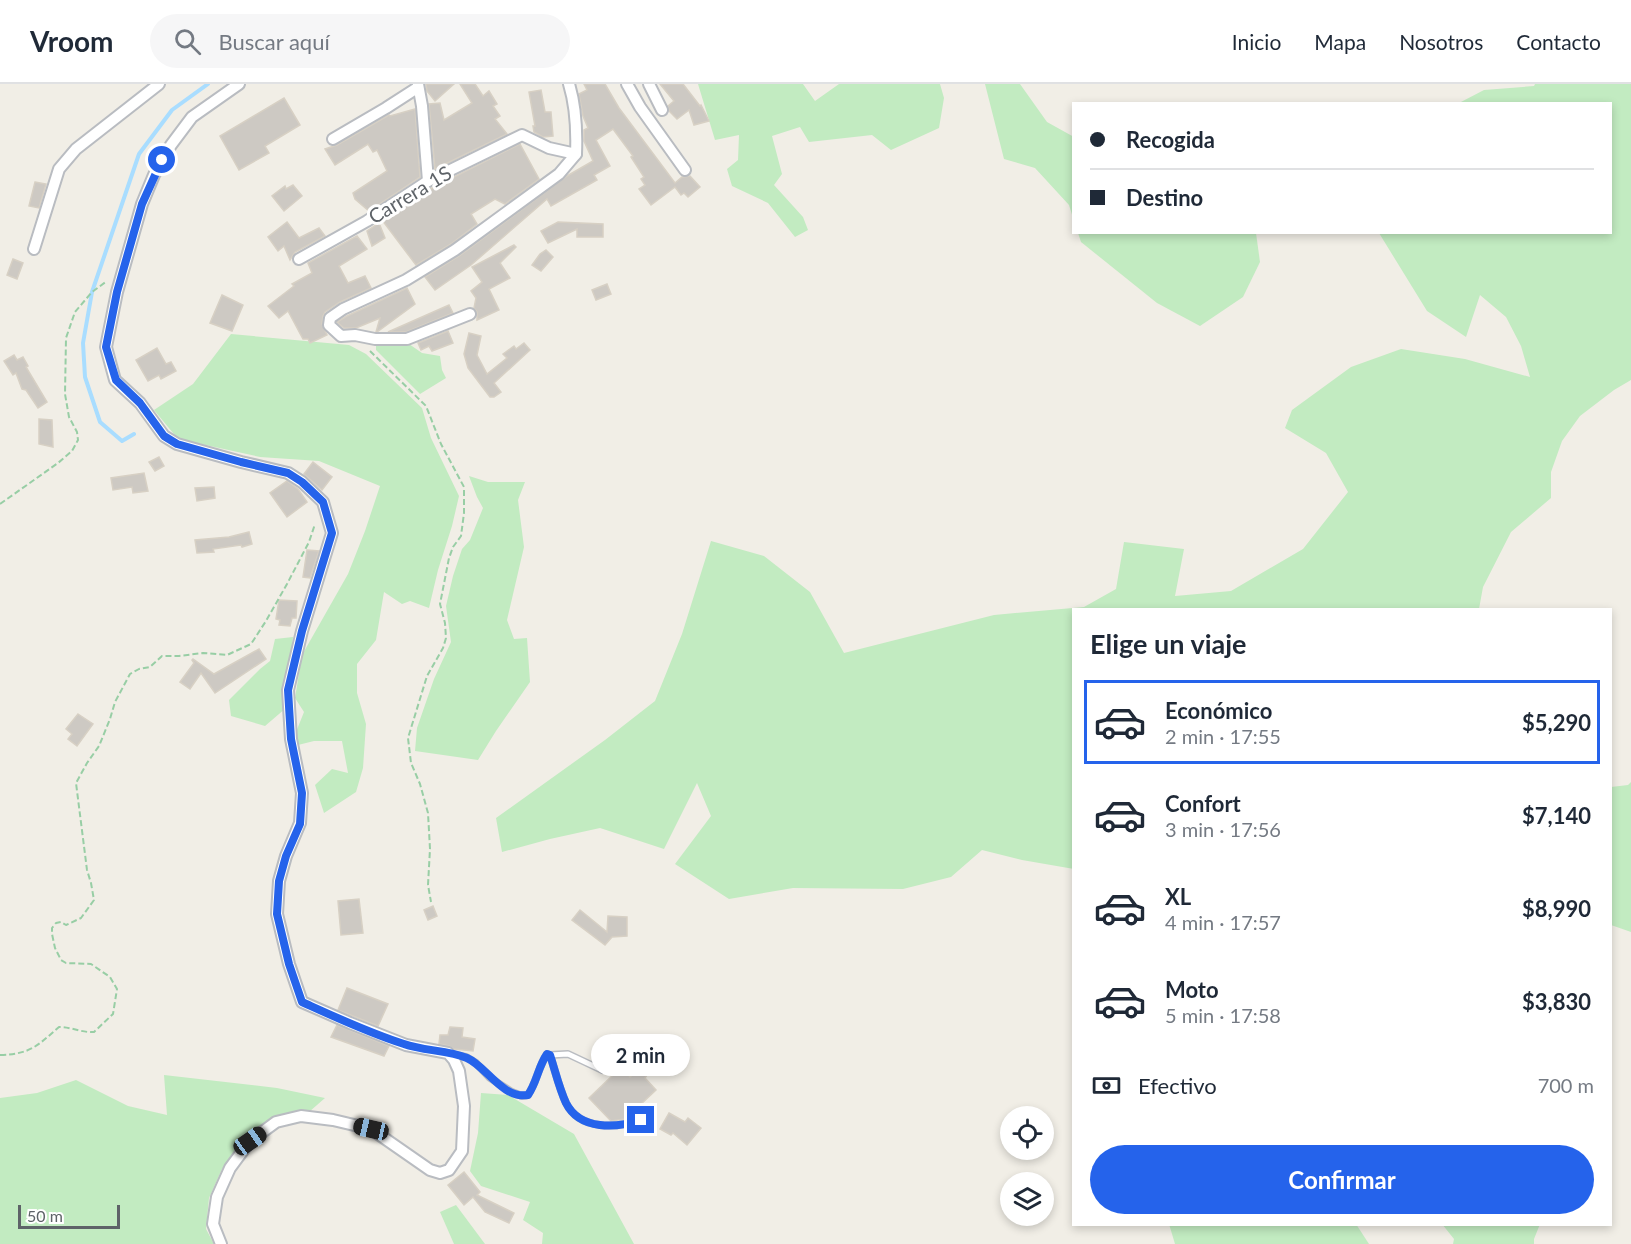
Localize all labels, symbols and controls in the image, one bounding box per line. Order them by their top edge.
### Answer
search box [150,14,570,68]
text: Vroom [30,24,114,58]
icon: search [171,25,204,58]
text: Buscar aquí [219,28,330,55]
text: Inicio [1232,29,1281,54]
text: Mapa [1314,29,1366,54]
text: Nosotros [1399,29,1483,54]
text: Contacto [1516,29,1601,54]
text: Recogida [1126,126,1215,153]
route start [148,146,175,173]
street label: Carrera 1S [364,160,455,228]
text: Destino [1126,184,1203,211]
text: Elige un viaje [1090,627,1247,660]
icon: car [1093,695,1147,749]
text: Económico [1165,697,1272,724]
text: $5,290 [1522,709,1591,736]
text: 2 min · 17:55 [1165,724,1281,748]
icon: car [1093,788,1147,842]
text: Confort [1165,790,1241,817]
text: $7,140 [1522,802,1591,829]
text: 3 min · 17:56 [1165,817,1281,841]
icon: car [1093,881,1147,935]
text: XL [1165,883,1191,910]
text: $8,990 [1522,895,1591,922]
text: 4 min · 17:57 [1165,910,1281,934]
icon: car [1093,974,1147,1028]
text: Moto [1165,976,1219,1003]
text: $3,830 [1522,988,1591,1015]
text: 5 min · 17:58 [1165,1003,1281,1027]
callout: 2 min [592,1033,690,1075]
text: 2 min [616,1043,665,1067]
icon: cash [1090,1069,1123,1102]
text: Efectivo [1138,1072,1217,1099]
text: 700 m [1538,1073,1594,1097]
route end [627,1106,654,1133]
map controls [1000,1106,1054,1226]
button: locate [1000,1106,1054,1160]
car [351,1116,391,1142]
car [230,1123,270,1159]
button: Confirmar [1090,1145,1594,1214]
button: layers [1000,1172,1054,1226]
scale bar [18,1202,120,1230]
text: 50 m [27,1206,63,1225]

